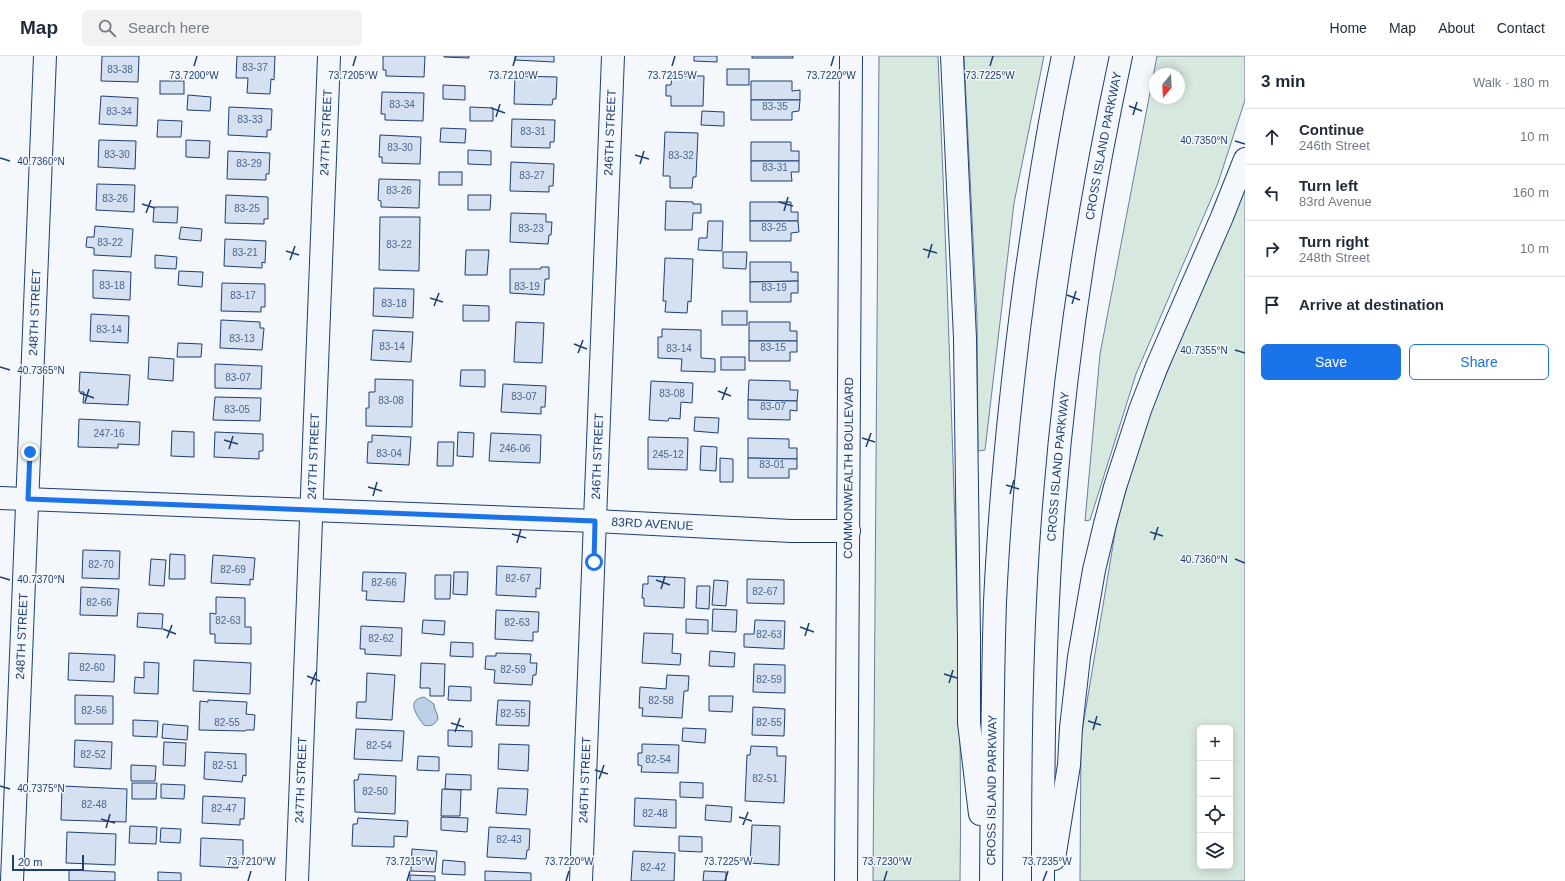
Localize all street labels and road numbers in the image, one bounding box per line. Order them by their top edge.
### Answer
street label: CROSS ISLAND PARKWAY [1083,70,1124,221]
street label: 247TH STREET [317,88,335,176]
street label: 246TH STREET [601,88,619,176]
street label: 248TH STREET [26,268,43,356]
street label: COMMONWEALTH BOULEVARD [841,377,856,559]
street label: CROSS ISLAND PARKWAY [1044,391,1072,542]
street label: 247TH STREET [305,412,322,500]
street label: 246TH STREET [589,412,606,500]
street label: 83RD AVENUE [611,515,694,533]
street label: 248TH STREET [13,592,31,680]
street label: CROSS ISLAND PARKWAY [984,715,1000,865]
street label: 247TH STREET [292,736,310,824]
street label: 246TH STREET [576,736,594,824]

